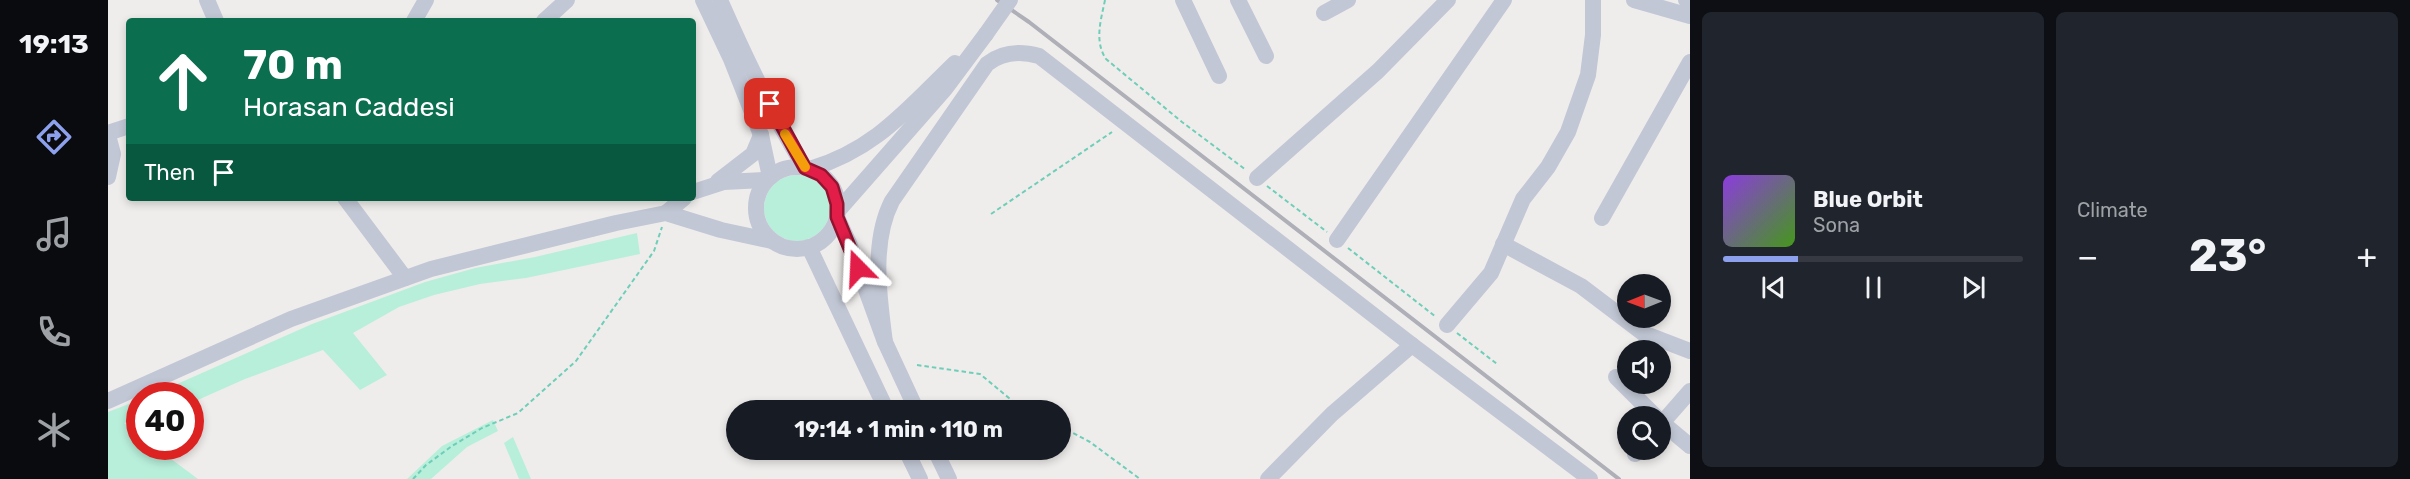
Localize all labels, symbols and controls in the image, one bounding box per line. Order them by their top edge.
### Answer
text: 19:13 [19,28,89,60]
text: 70 m [243,40,343,90]
icon: ahead [144,42,222,120]
pin [744,78,795,129]
icon: arrive [753,87,786,120]
text: Horasan Caddesi [243,91,455,123]
icon: directions [33,116,75,158]
icon: arrive [207,156,240,189]
text: Then [144,159,195,186]
text: Blue Orbit [1813,186,1923,213]
text: Climate [2077,198,2148,222]
icon: music [33,213,75,255]
text: Sona [1813,213,1860,237]
text: 23° [2189,229,2266,282]
position arrow [826,236,890,300]
text: − [2077,237,2098,276]
text: + [2356,237,2377,276]
icon: previous [1757,271,1790,304]
icon: pause [1857,271,1890,304]
icon: next [1957,271,1990,304]
north arrow [1617,274,1671,328]
map controls [1617,274,1671,460]
icon: phone [33,311,75,353]
button: sound [1617,340,1671,394]
speed limit sign: 40 [126,382,204,460]
button: search [1617,406,1671,460]
icon: climate [33,409,75,451]
text: 19:14 · 1 min · 110 m [794,416,1003,443]

